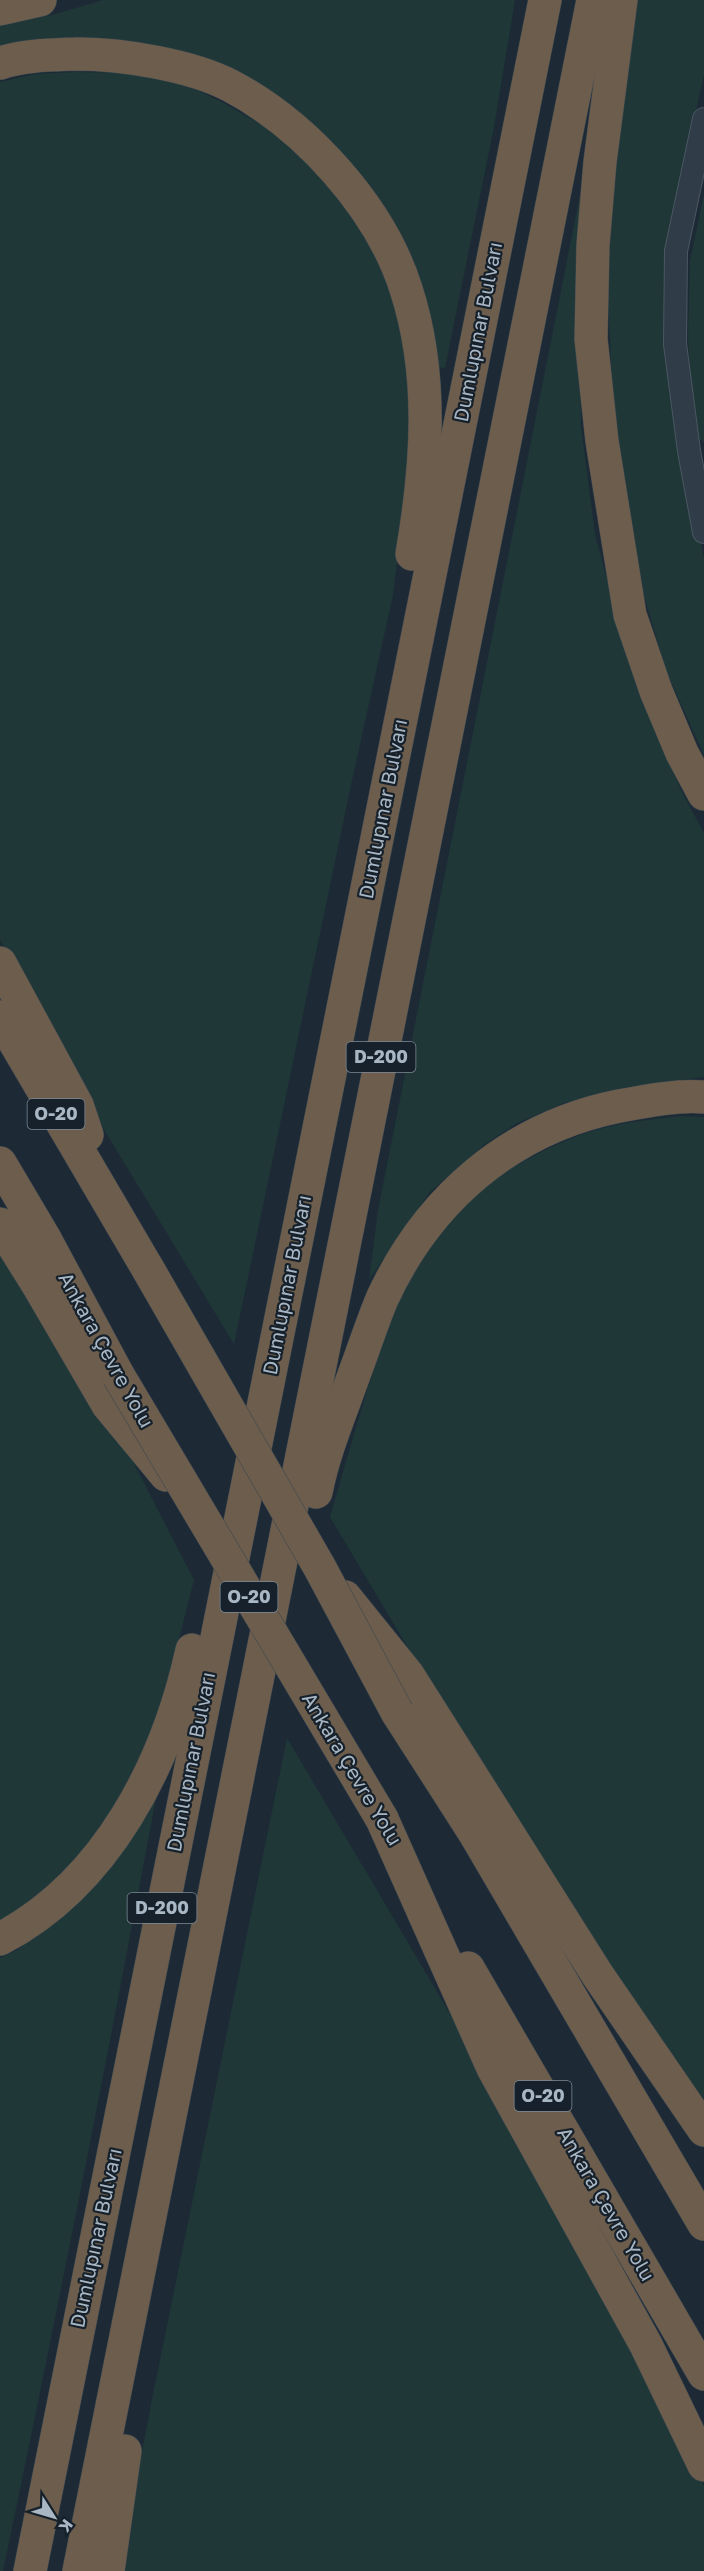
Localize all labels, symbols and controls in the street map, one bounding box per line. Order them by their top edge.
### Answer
street label: Dumlupınar Bulvarı [448,240,506,424]
street label: Dumlupınar Bulvarı [353,717,411,901]
road number: D-200 [346,1042,416,1072]
road number: O-20 [28,1099,84,1129]
street label: Dumlupınar Bulvarı [257,1193,315,1377]
street label: Ankara Çevre Yolu [54,1268,160,1431]
road number: O-20 [220,1582,278,1612]
street label: Dumlupınar Bulvarı [161,1670,219,1854]
street label: Ankara Çevre Yolu [298,1688,408,1849]
road number: D-200 [128,1893,196,1923]
road number: O-20 [514,2081,572,2111]
street label: Ankara Çevre Yolu [553,2122,661,2285]
street label: Dumlupınar Bulvarı [64,2146,126,2330]
north arrow [24,2487,84,2547]
text: K [54,2515,77,2537]

